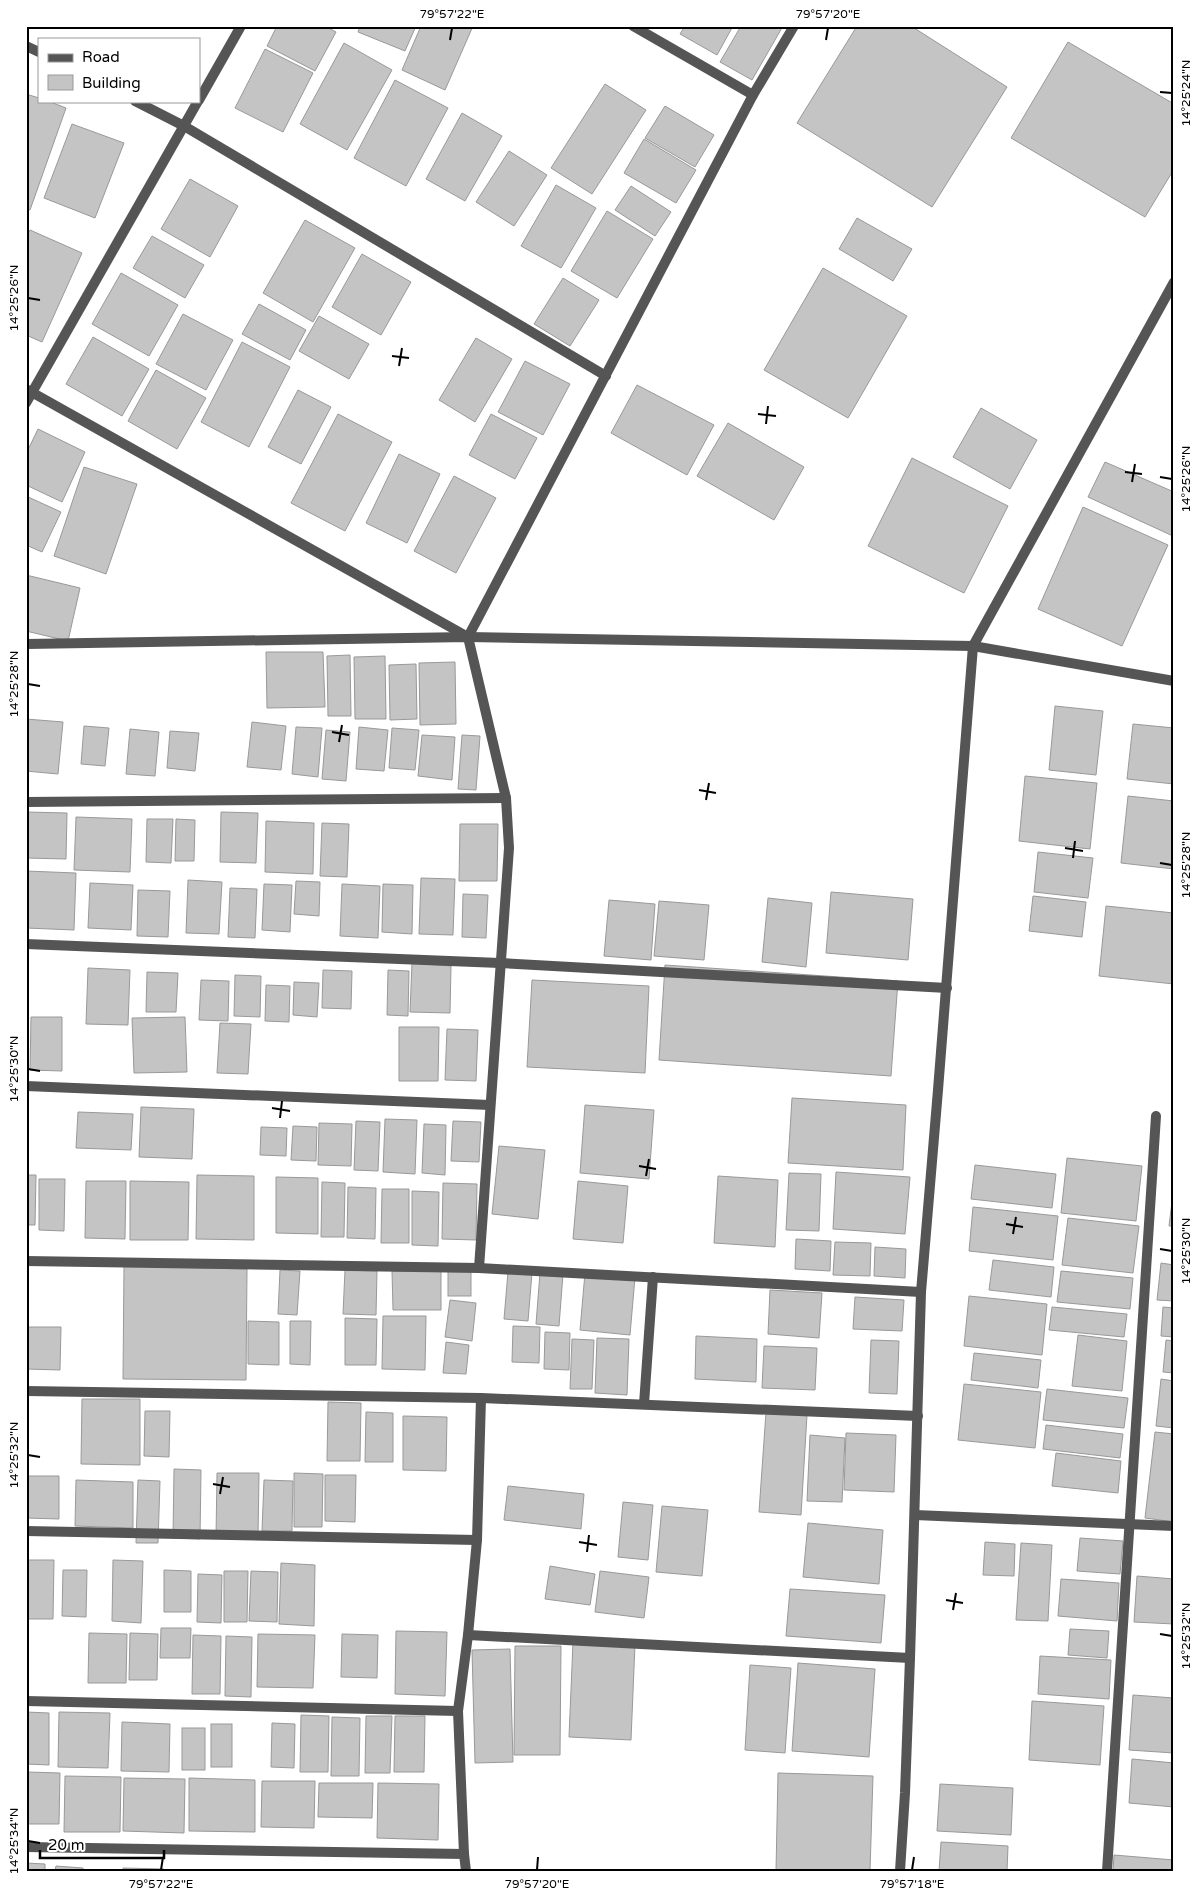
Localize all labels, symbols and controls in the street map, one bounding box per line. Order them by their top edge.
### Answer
text: 79°57'22"E [419,7,485,21]
text: 79°57'20"E [795,7,861,21]
legend [38,38,200,102]
text: Road [82,48,120,66]
text: 14°25'24"N [1179,60,1193,127]
text: Building [82,74,141,92]
text: 14°25'26"N [7,265,21,332]
text: 14°25'26"N [1179,446,1193,513]
text: 14°25'28"N [7,651,21,718]
text: 14°25'28"N [1179,832,1193,899]
text: 14°25'30"N [7,1036,21,1103]
text: 14°25'30"N [1179,1218,1193,1285]
text: 14°25'32"N [7,1422,21,1489]
text: 14°25'32"N [1179,1603,1193,1670]
text: 14°25'34"N [7,1808,21,1875]
scale bar [40,1827,164,1859]
text: 20 m [48,1836,85,1854]
text: 79°57'22"E [128,1877,194,1891]
text: 79°57'20"E [504,1877,570,1891]
text: 79°57'18"E [879,1877,945,1891]

